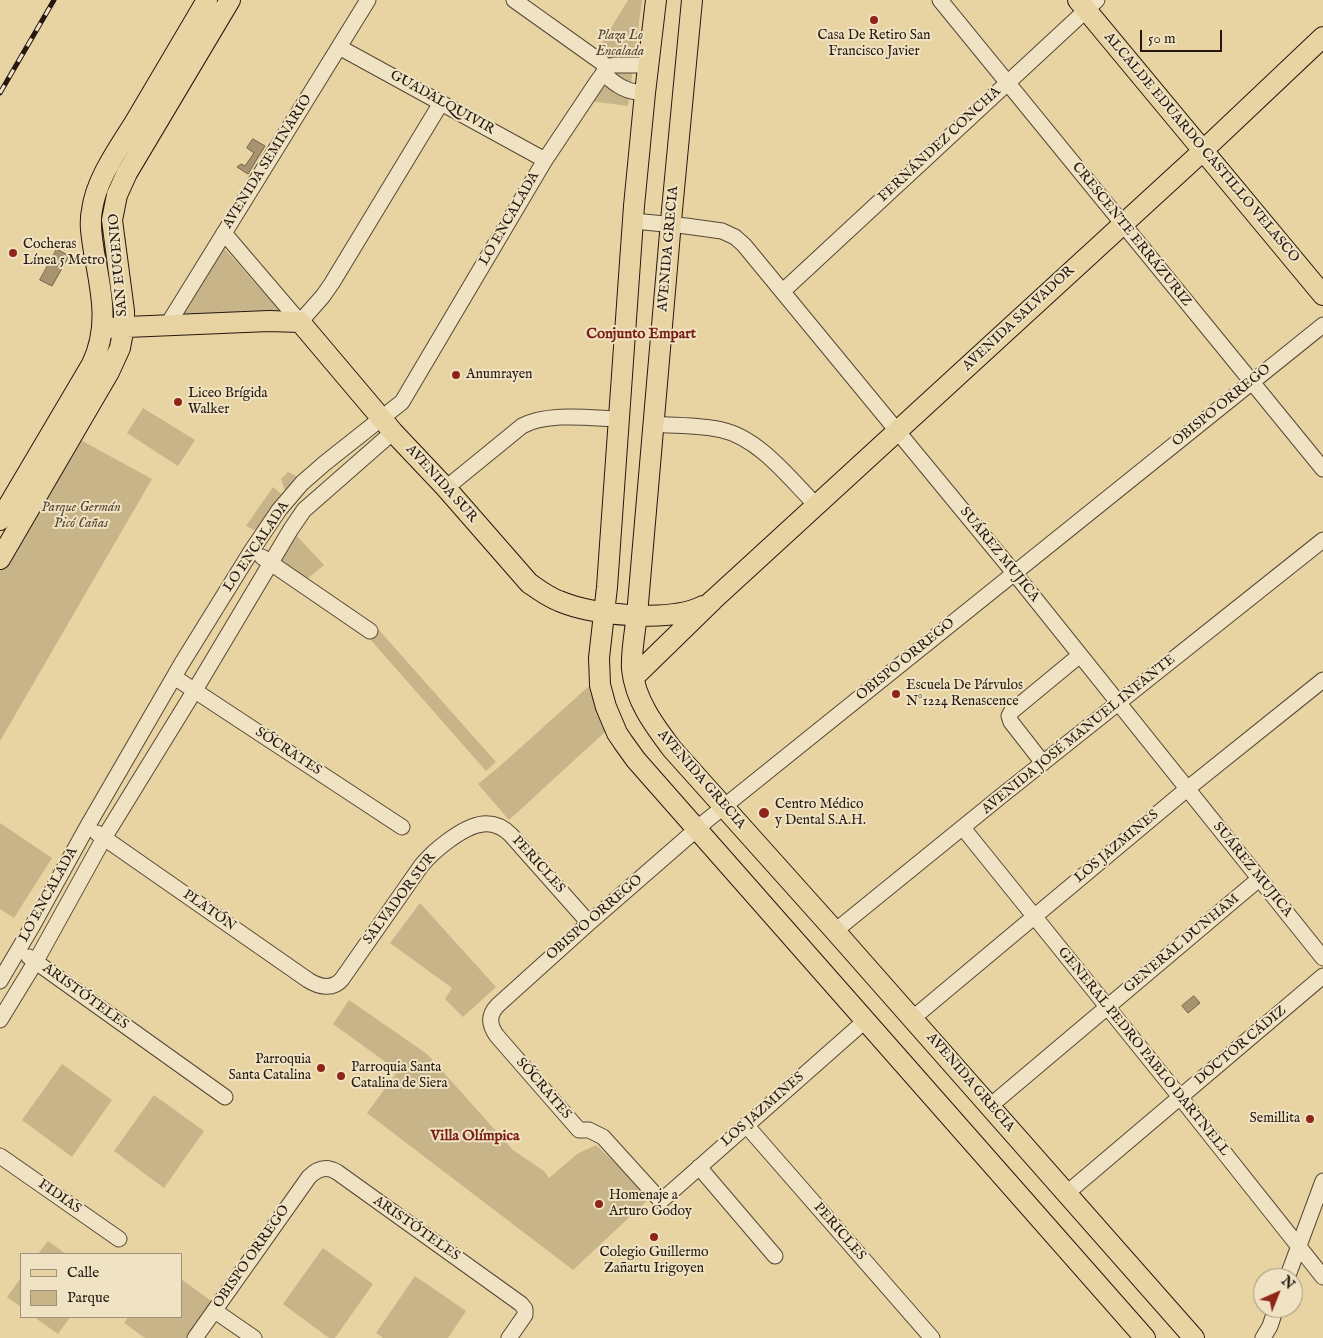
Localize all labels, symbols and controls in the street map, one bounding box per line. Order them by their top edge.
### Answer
marker: Casa De Retiro San Francisco Javier [868,14,880,26]
scale bar [1143,20,1226,52]
park label: Plaza Lo Encalada [596,28,644,60]
place label: Casa De Retiro San Francisco Javier [818,28,930,60]
text: 50 m [1148,29,1176,48]
street label: ALCALDE EDUARDO CASTILLO VELASCO [1100,30,1302,266]
street label: GUADALQUIVIR [387,67,497,139]
street label: FERNÁNDEZ CONCHA [875,84,1005,206]
street label: AVENIDA SEMINARIO [220,92,316,232]
street label: CRESCENTE ERRÁZURIZ [1068,160,1194,310]
street label: LO ENCALADA [476,169,544,269]
street label: AVENIDA GRECIA [655,185,683,313]
street label: SAN EUGENIO [106,213,132,317]
place label: Cocheras Línea 5 Metro [23,237,105,270]
marker: Cocheras Línea 5 Metro [7,247,19,259]
street label: AVENIDA SALVADOR [960,263,1078,375]
district label: Conjunto Empart [586,326,696,344]
street label: OBISPO ORREGO [1169,361,1275,451]
place label: Anumrayen [466,367,533,383]
marker: Anumrayen [450,369,462,381]
place label: Liceo Brígida Walker [188,386,268,418]
marker: Liceo Brígida Walker [172,396,184,408]
street label: AVENIDA SUR [402,442,480,526]
street label: LO ENCALADA [221,499,293,595]
park label: Parque Germán Picó Cañas [41,500,121,532]
street label: SUÁREZ MUJICA [956,504,1042,606]
street label: OBISPO ORREGO [853,615,959,705]
street label: AVENIDA JOSÉ MANUEL INFANTE [979,652,1179,818]
place label: Escuela De Párvulos N°1224 Renascence [906,678,1023,710]
marker: Escuela De Párvulos N°1224 Renascence [890,688,902,700]
street label: SÓCRATES [252,724,324,780]
street label: AVENIDA GRECIA [653,727,749,833]
place label: Centro Médico y Dental S.A.H. [775,797,866,830]
marker: Centro Médico y Dental S.A.H. [757,806,771,820]
street label: LOS JAZMINES [1072,807,1162,887]
street label: SUÁREZ MUJICA [1209,819,1295,921]
street label: PERICLES [508,833,568,897]
street label: LO ENCALADA [16,845,82,945]
street label: SALVADOR SUR [360,850,440,948]
street label: OBISPO ORREGO [544,872,646,964]
street label: PLATÓN [179,887,239,935]
street label: GENERAL DUNHAM [1121,891,1243,997]
street label: GENERAL PEDRO PABLO DARTNELL [1054,944,1232,1160]
street label: ARISTÓTELES [39,960,131,1034]
street label: DOCTOR CÁDIZ [1192,1003,1290,1089]
street label: AVENIDA GRECIA [922,1030,1018,1136]
place label: Parroquia Santa Catalina [228,1052,311,1084]
street label: SÓCRATES [512,1055,574,1123]
place label: Parroquia Santa Catalina de Siera [351,1060,447,1092]
marker: Parroquia Santa Catalina [315,1062,327,1074]
street label: LOS JAZMINES [718,1069,808,1151]
marker: Parroquia Santa Catalina de Siera [335,1070,347,1082]
place label: Semillita [1250,1111,1300,1127]
marker: Semillita [1304,1113,1316,1125]
district label: Villa Olímpica [431,1128,519,1146]
street label: FIDIAS [34,1176,84,1218]
place label: Homenaje a Arturo Godoy [609,1188,692,1220]
street label: ARISTÓTELES [370,1193,462,1265]
marker: Homenaje a Arturo Godoy [593,1198,605,1210]
street label: PERICLES [809,1200,869,1264]
street label: OBISPO ORREGO [210,1202,294,1312]
marker: Colegio Guillermo Zañartu Irigoyen [648,1231,660,1243]
place label: Colegio Guillermo Zañartu Irigoyen [599,1245,709,1278]
legend [20,1253,182,1318]
text: Calle [67,1263,99,1282]
north arrow [1253,1268,1303,1318]
text: N [1277,1272,1298,1294]
text: Parque [67,1288,110,1307]

